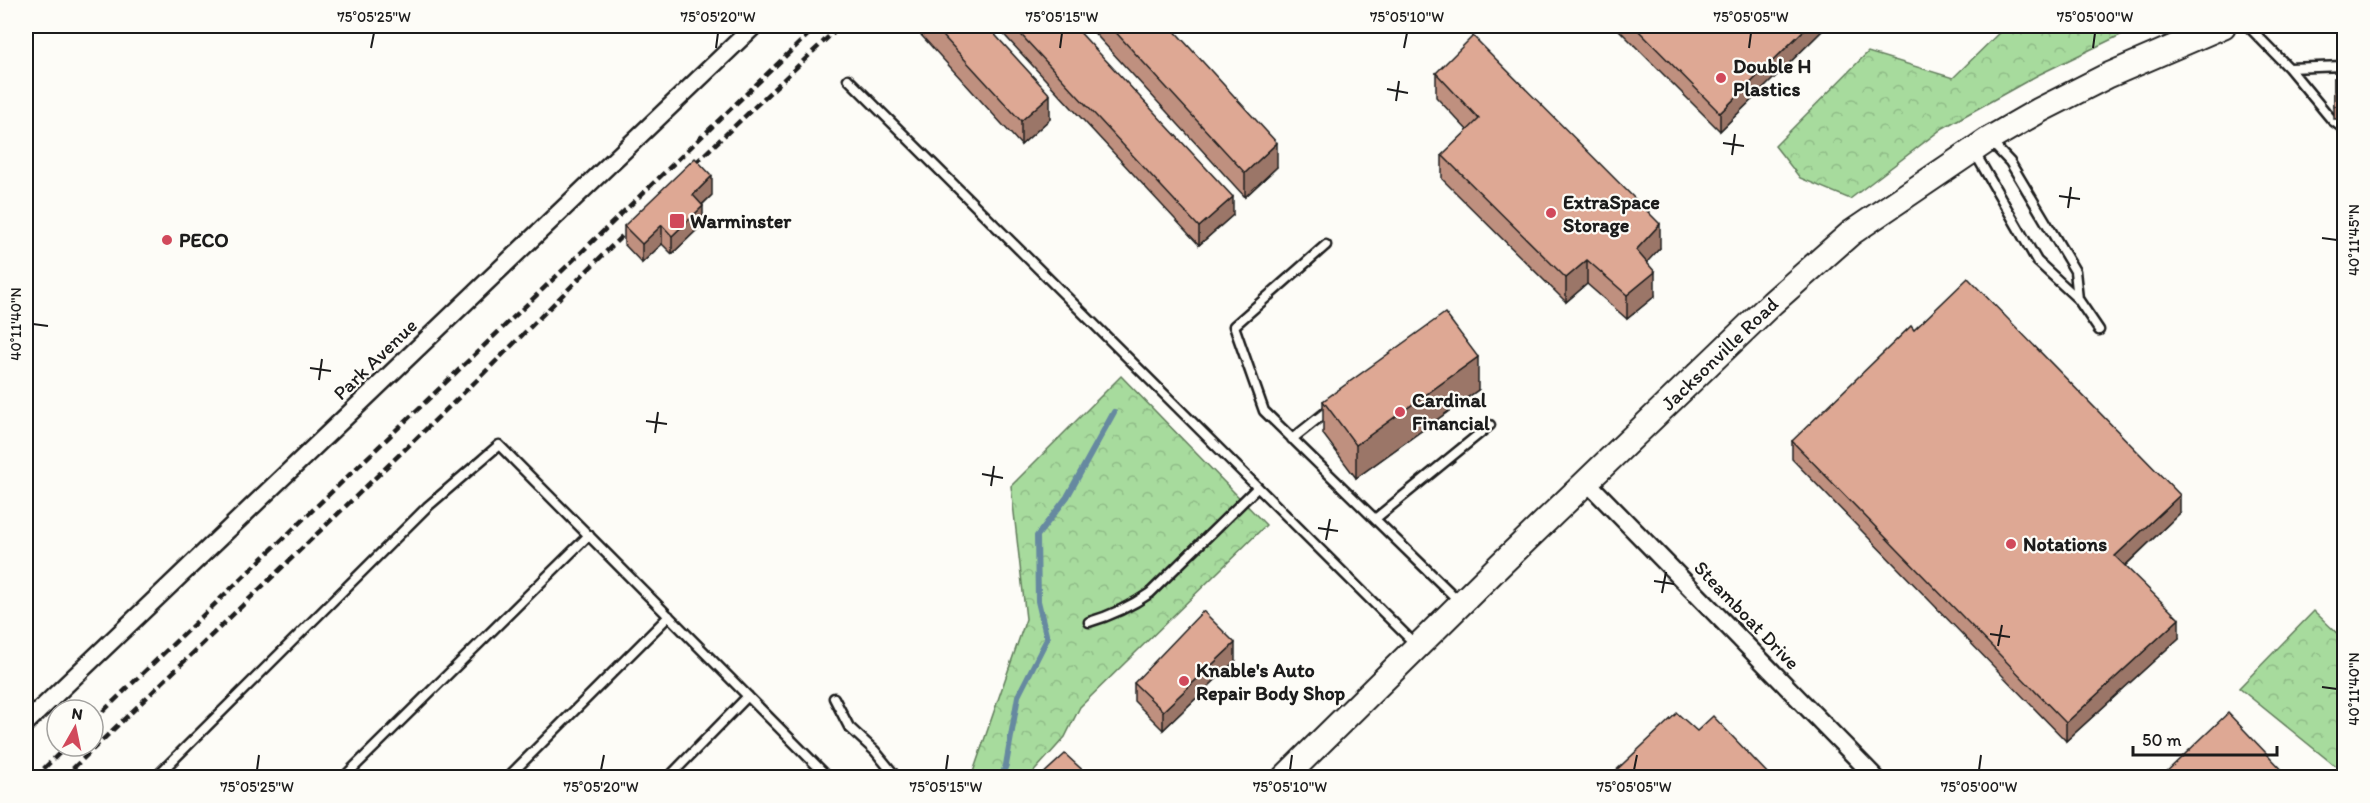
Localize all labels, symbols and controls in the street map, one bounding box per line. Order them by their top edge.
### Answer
text: 75°05'25"W [337,8,411,26]
text: 75°05'20"W [680,8,756,26]
text: 75°05'15"W [1026,8,1099,26]
text: 75°05'10"W [1370,8,1444,26]
text: 75°05'05"W [1713,8,1789,26]
text: 75°05'00"W [2057,8,2133,26]
place label: Double H Plastics [1733,54,1811,101]
marker: Double H Plastics [1714,71,1728,85]
place label: ExtraSpace Storage [1563,190,1660,238]
text: 40°11'45"N [2345,204,2363,276]
marker: ExtraSpace Storage [1544,206,1558,220]
place label: Warminster [690,209,792,233]
marker: Warminster [668,212,686,230]
place label: PECO [179,228,229,252]
marker: PECO [160,233,174,247]
text: 40°11'40"N [7,287,25,361]
street label: Jacksonville Road [1656,292,1783,415]
street label: Park Avenue [328,313,422,405]
place label: Cardinal Financial [1412,388,1490,435]
marker: Cardinal Financial [1393,405,1407,419]
place label: Notations [2023,532,2107,556]
marker: Notations [2004,537,2018,551]
street label: Steamboat Drive [1689,556,1805,674]
text: 40°11'40"N [2345,652,2363,726]
place label: Knable's Auto Repair Body Shop [1196,658,1346,706]
marker: Knable's Auto Repair Body Shop [1177,674,1191,688]
north arrow [45,698,105,758]
text: N [70,703,84,724]
scale bar [2133,719,2277,757]
text: 50 m [2142,729,2182,751]
text: 75°05'25"W [220,778,294,796]
text: 75°05'20"W [563,778,639,796]
text: 75°05'15"W [910,778,983,796]
text: 75°05'10"W [1253,778,1327,796]
text: 75°05'05"W [1596,778,1672,796]
text: 75°05'00"W [1941,778,2017,796]

